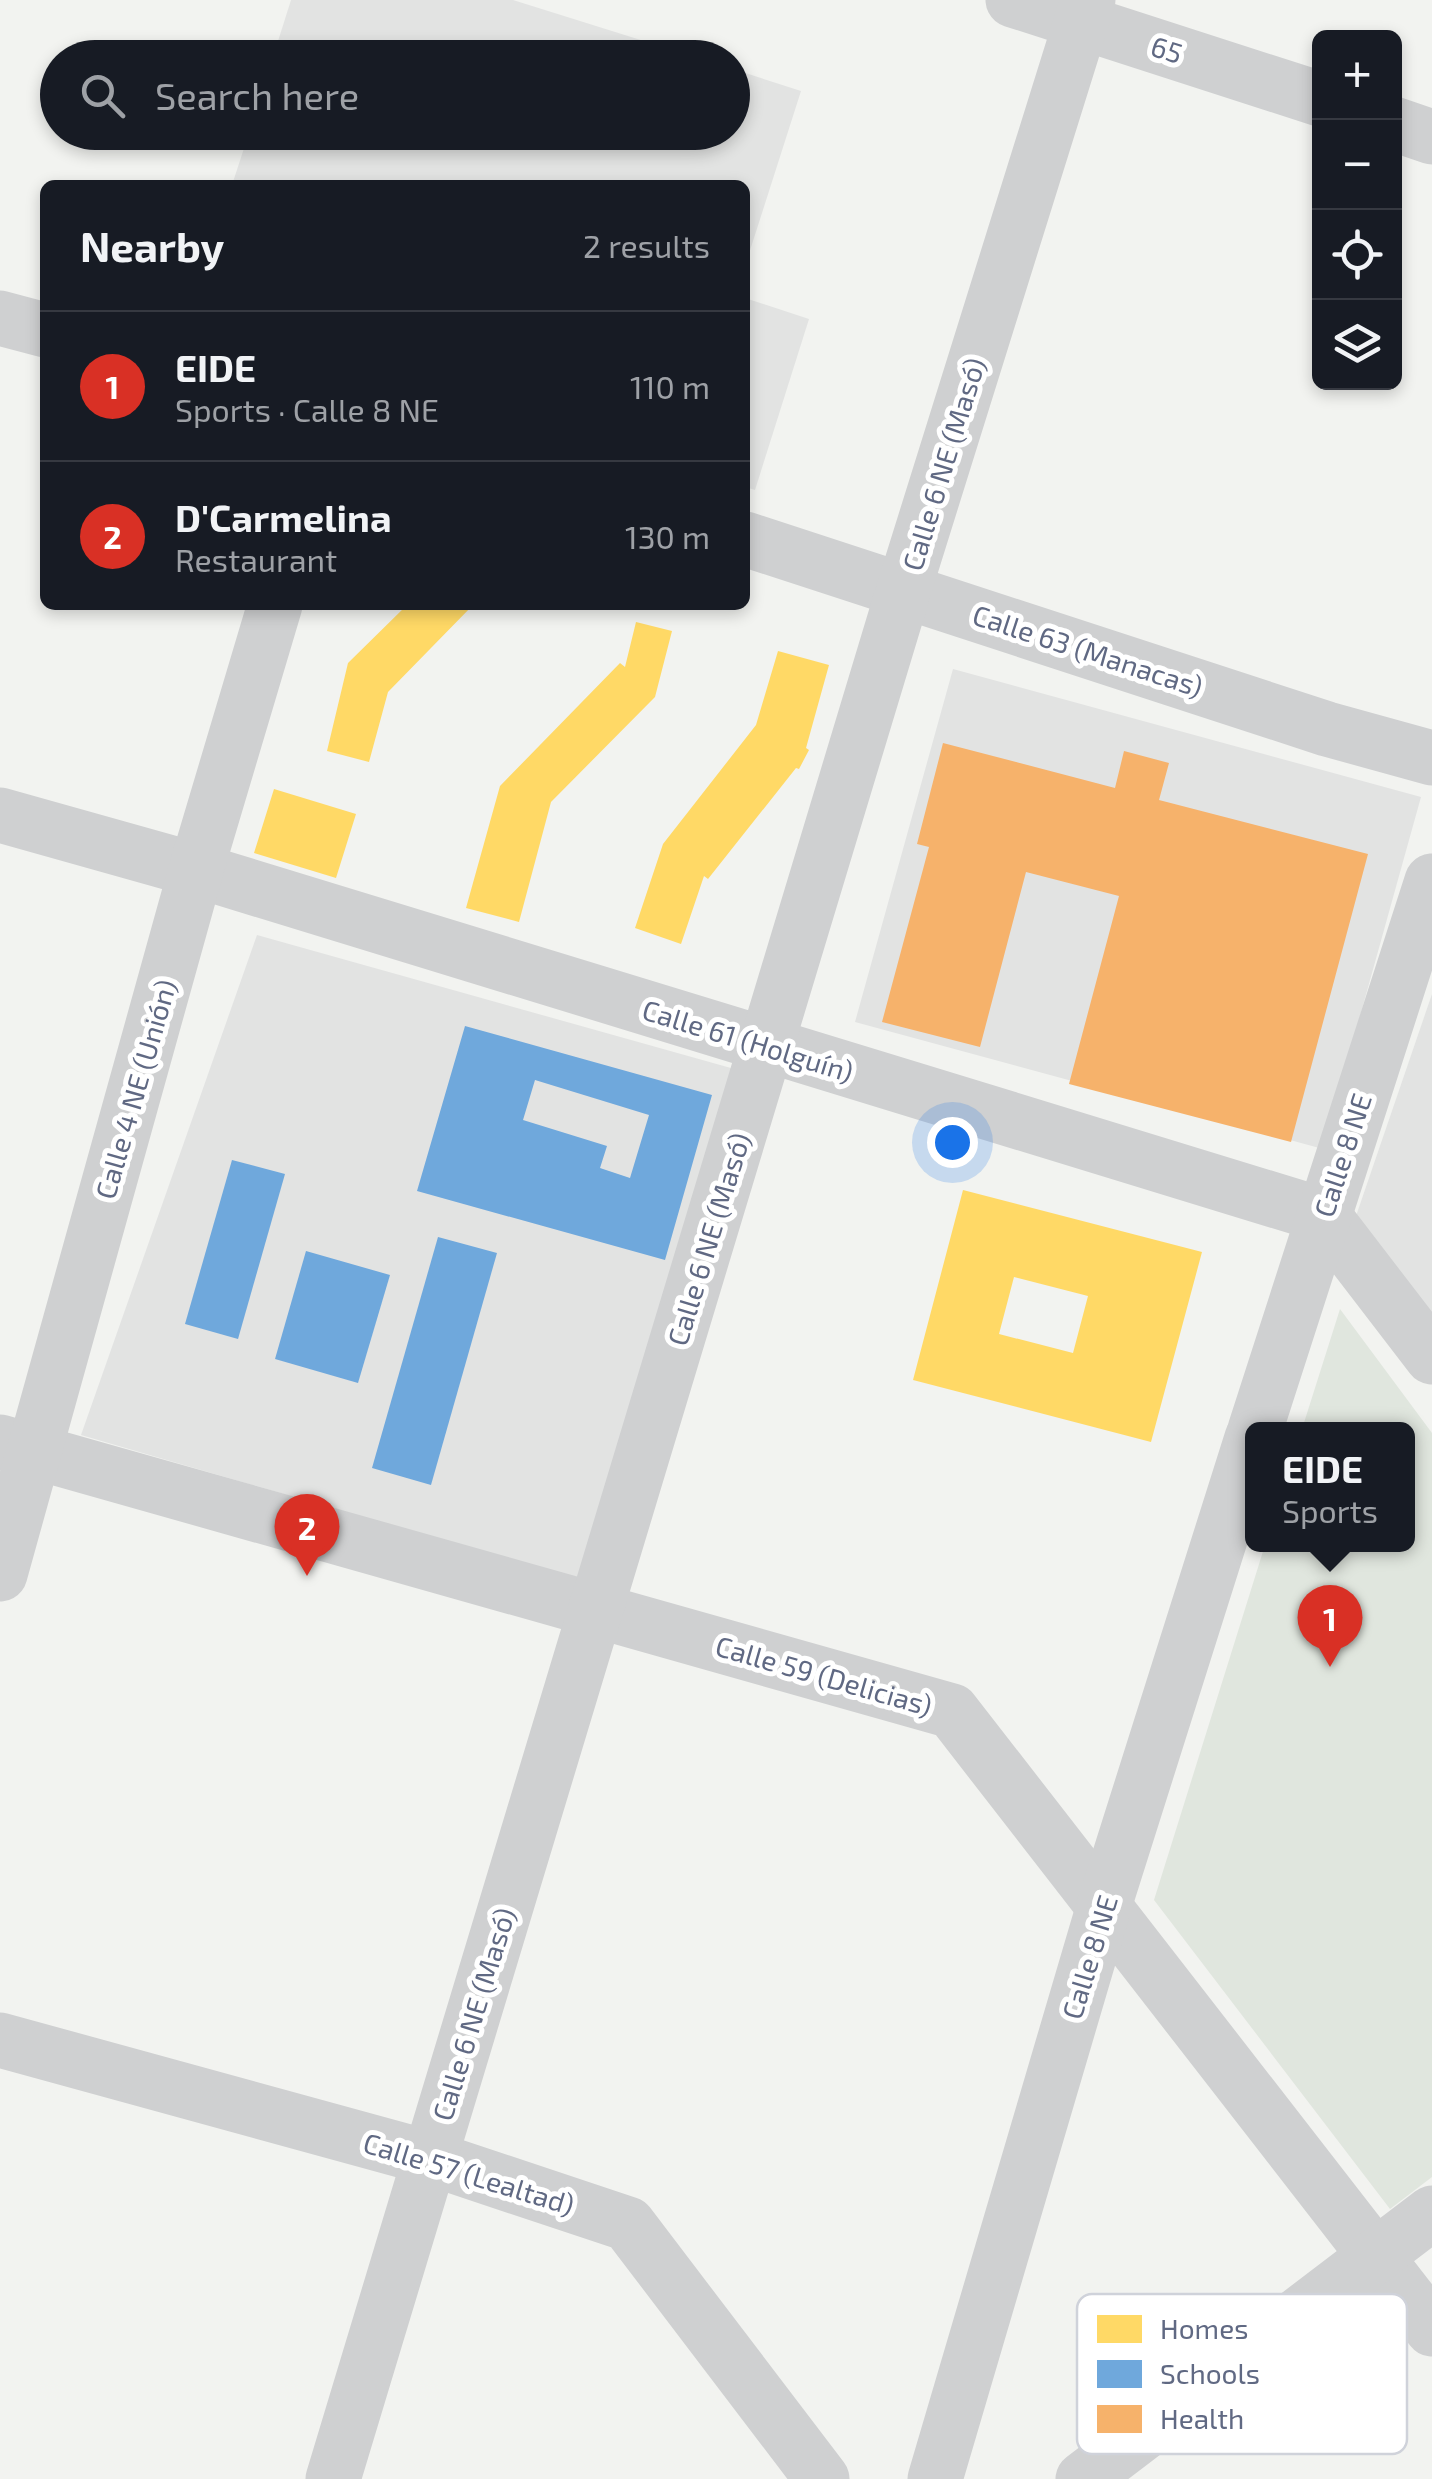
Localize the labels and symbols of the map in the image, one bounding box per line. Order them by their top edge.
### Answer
street label: 65 [1147,28,1187,70]
street label: Calle 6 NE (Masó) [894,353,992,575]
street label: Calle 63 (Manacas) [969,597,1207,703]
street label: Calle 4 NE (Unión) [87,975,183,1203]
street label: Calle 61 (Holguín) [639,992,857,1088]
street label: Calle 8 NE [1306,1089,1378,1221]
your location [927,1117,978,1168]
street label: Calle 6 NE (Masó) [659,1128,757,1350]
pin: 2 [274,1494,340,1576]
pin: 1 [1298,1584,1362,1667]
street label: Calle 59 (Delicias) [712,1628,936,1722]
street label: Calle 8 NE [1054,1891,1124,2023]
street label: Calle 6 NE (Masó) [424,1903,522,2125]
street label: Calle 57 (Lealtad) [359,2125,579,2221]
legend [1077,2294,1407,2454]
text: Homes [1160,2311,1248,2345]
text: Schools [1160,2356,1260,2390]
text: Health [1160,2401,1244,2435]

